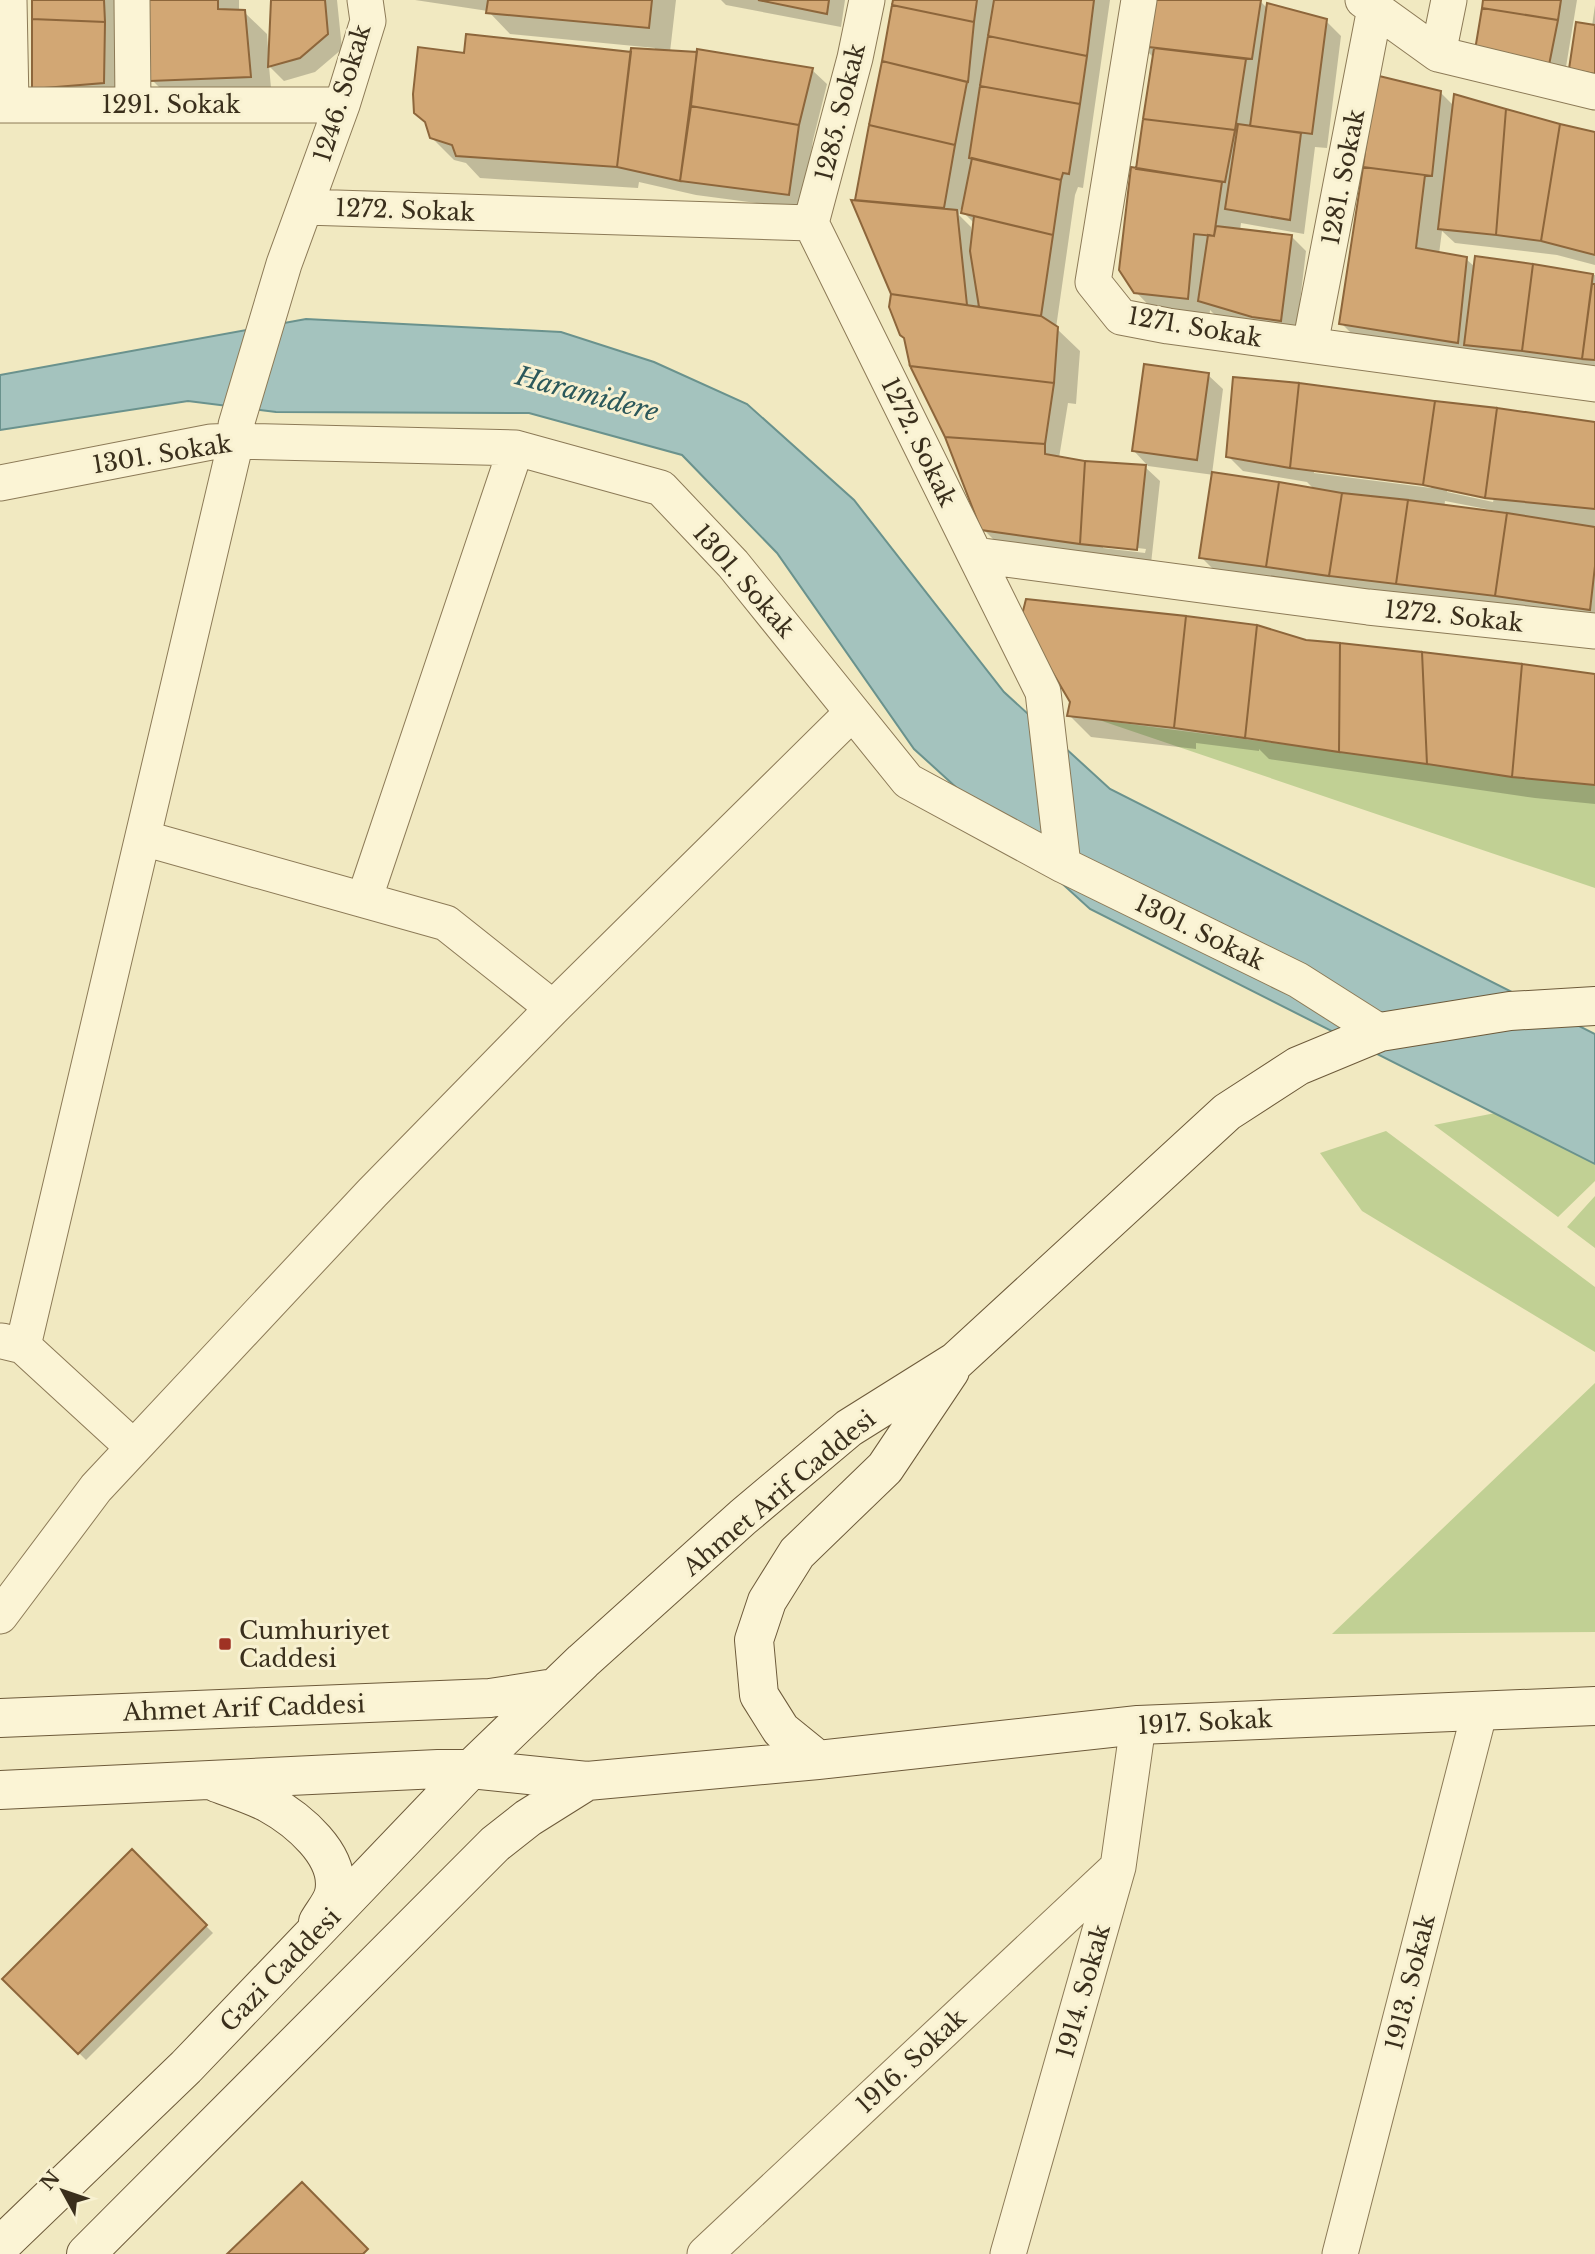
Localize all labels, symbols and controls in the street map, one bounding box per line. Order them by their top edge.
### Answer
street label: 1246. Sokak [307,21,377,165]
street label: 1285. Sokak [809,40,871,184]
street label: 1291. Sokak [102,90,241,119]
street label: 1281. Sokak [1316,106,1370,248]
street label: 1272. Sokak [335,193,475,227]
street label: 1271. Sokak [1126,301,1264,353]
water label: Haramidere [511,359,662,428]
street label: 1272. Sokak [875,373,963,511]
street label: 1301. Sokak [90,429,234,479]
street label: 1301. Sokak [687,518,801,644]
street label: 1272. Sokak [1383,594,1525,638]
street label: 1301. Sokak [1130,888,1270,976]
street label: Ahmet Arif Caddesi [676,1404,881,1583]
place label: Cumhuriyet Caddesi [239,1616,390,1673]
marker: Cumhuriyet Caddesi [217,1636,233,1652]
street label: Ahmet Arif Caddesi [121,1689,366,1727]
street label: 1917. Sokak [1137,1704,1273,1740]
street label: Gazi Caddesi [214,1902,346,2038]
street label: 1913. Sokak [1379,1911,1441,2053]
street label: 1914. Sokak [1050,1920,1116,2061]
street label: 1916. Sokak [850,2003,972,2119]
north arrow [28,2156,98,2226]
text: N [36,2166,65,2195]

